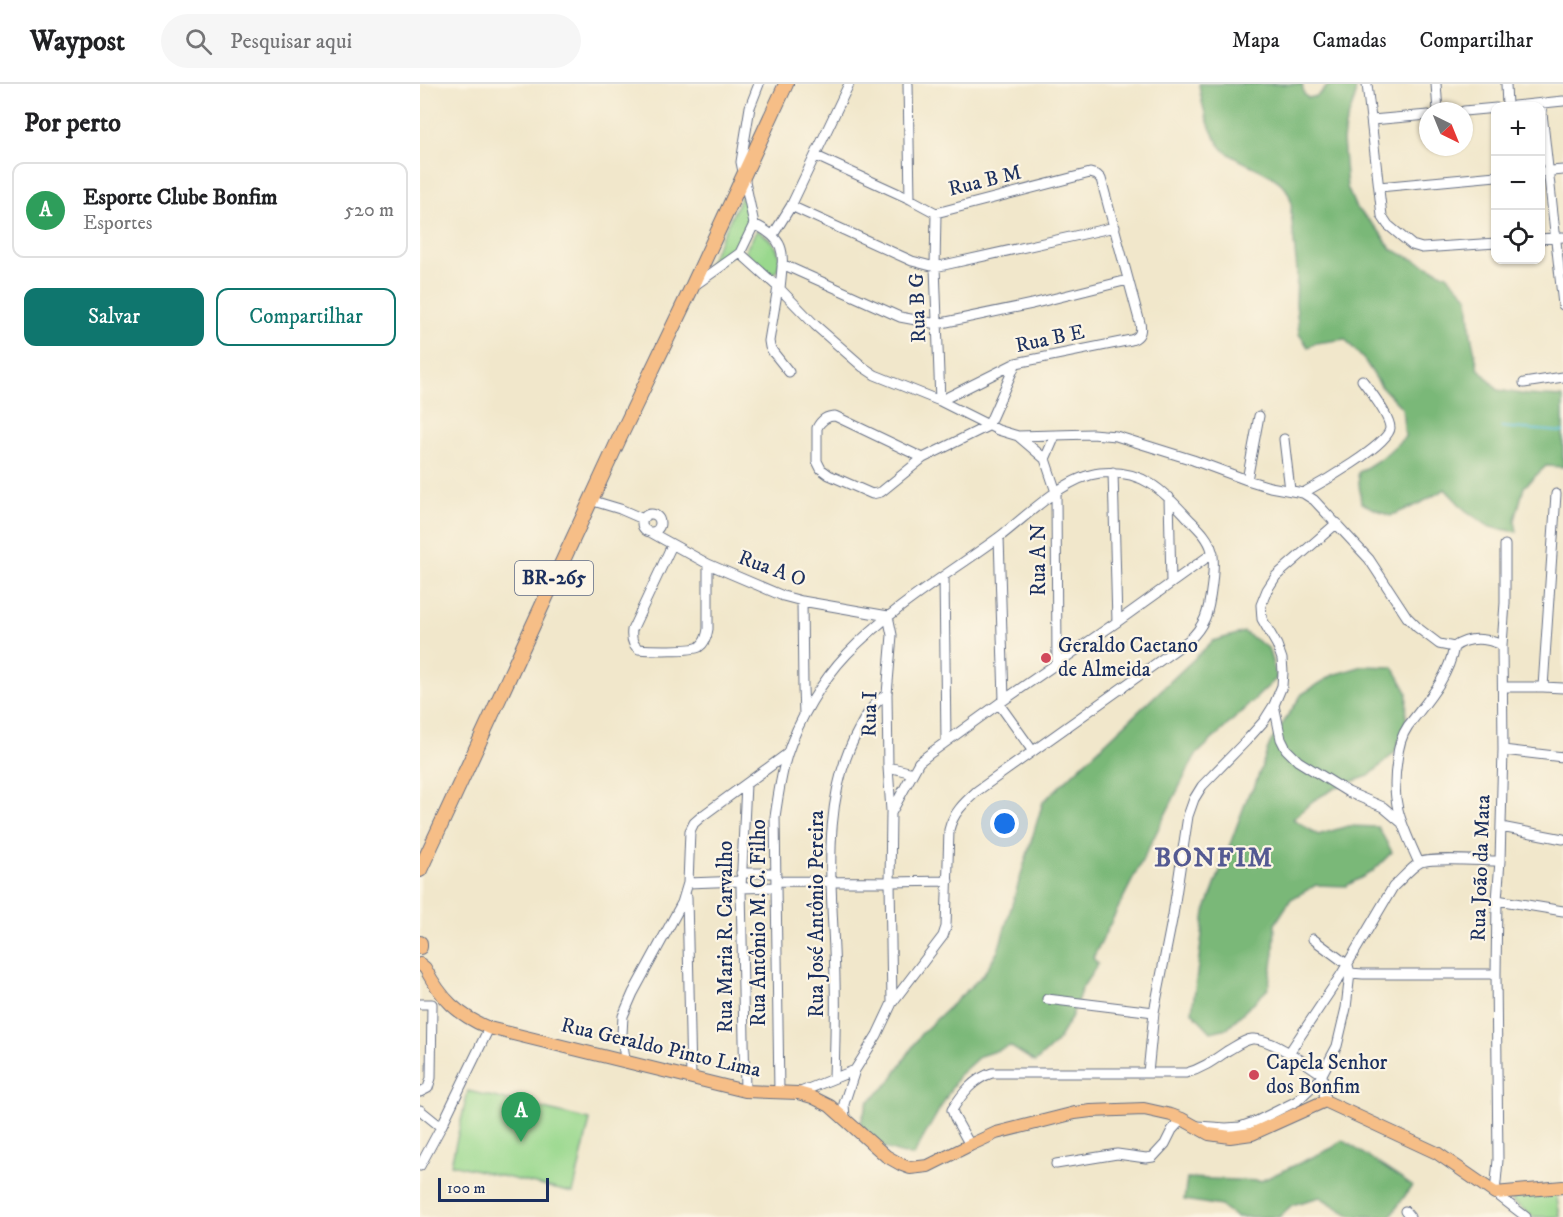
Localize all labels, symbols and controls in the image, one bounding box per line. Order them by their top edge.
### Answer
search box [161,14,581,68]
text: Waypost [30,24,125,59]
icon: search [182,25,215,58]
text: Pesquisar aqui [230,28,352,55]
text: Mapa [1232,28,1280,54]
text: Camadas [1313,28,1387,54]
text: Compartilhar [1420,28,1533,54]
north arrow [1419,102,1473,156]
map controls [1491,102,1545,264]
button: + [1491,102,1545,156]
text: Por perto [24,107,121,140]
button: − [1491,156,1545,210]
street label: Rua B M [946,159,1024,203]
text: Esporte Clube Bonfim [83,184,278,211]
text: A [39,198,52,223]
text: 520 m [344,198,394,223]
button: locate [1491,210,1545,264]
text: Esportes [83,211,152,236]
street label: Rua B G [904,272,932,343]
button: Salvar [24,288,204,346]
button: Compartilhar [216,288,396,346]
street label: Rua B E [1013,319,1087,359]
street label: Rua A N [1026,524,1052,596]
street label: Rua A O [735,545,809,593]
road number: BR-265 [515,561,593,595]
place label: Geraldo Caetano de Almeida [1058,633,1198,683]
marker: Geraldo Caetano de Almeida [1039,651,1053,665]
street label: Rua I [857,691,883,737]
street label: Rua João da Mata [1465,794,1497,942]
your location [990,809,1019,838]
street label: Rua José Antônio Pereira [804,810,830,1018]
street label: Rua Antônio M. C. Filho [746,819,772,1027]
street label: Rua Maria R. Carvalho [713,841,739,1033]
district label: BONFIM [1154,841,1274,875]
street label: Rua Geraldo Pinto Lima [559,1012,764,1084]
place label: Capela Senhor dos Bonfim [1266,1050,1388,1100]
marker: Capela Senhor dos Bonfim [1247,1068,1261,1082]
pin: A [502,1092,540,1142]
scale bar [438,1175,549,1202]
text: 100 m [447,1178,486,1198]

